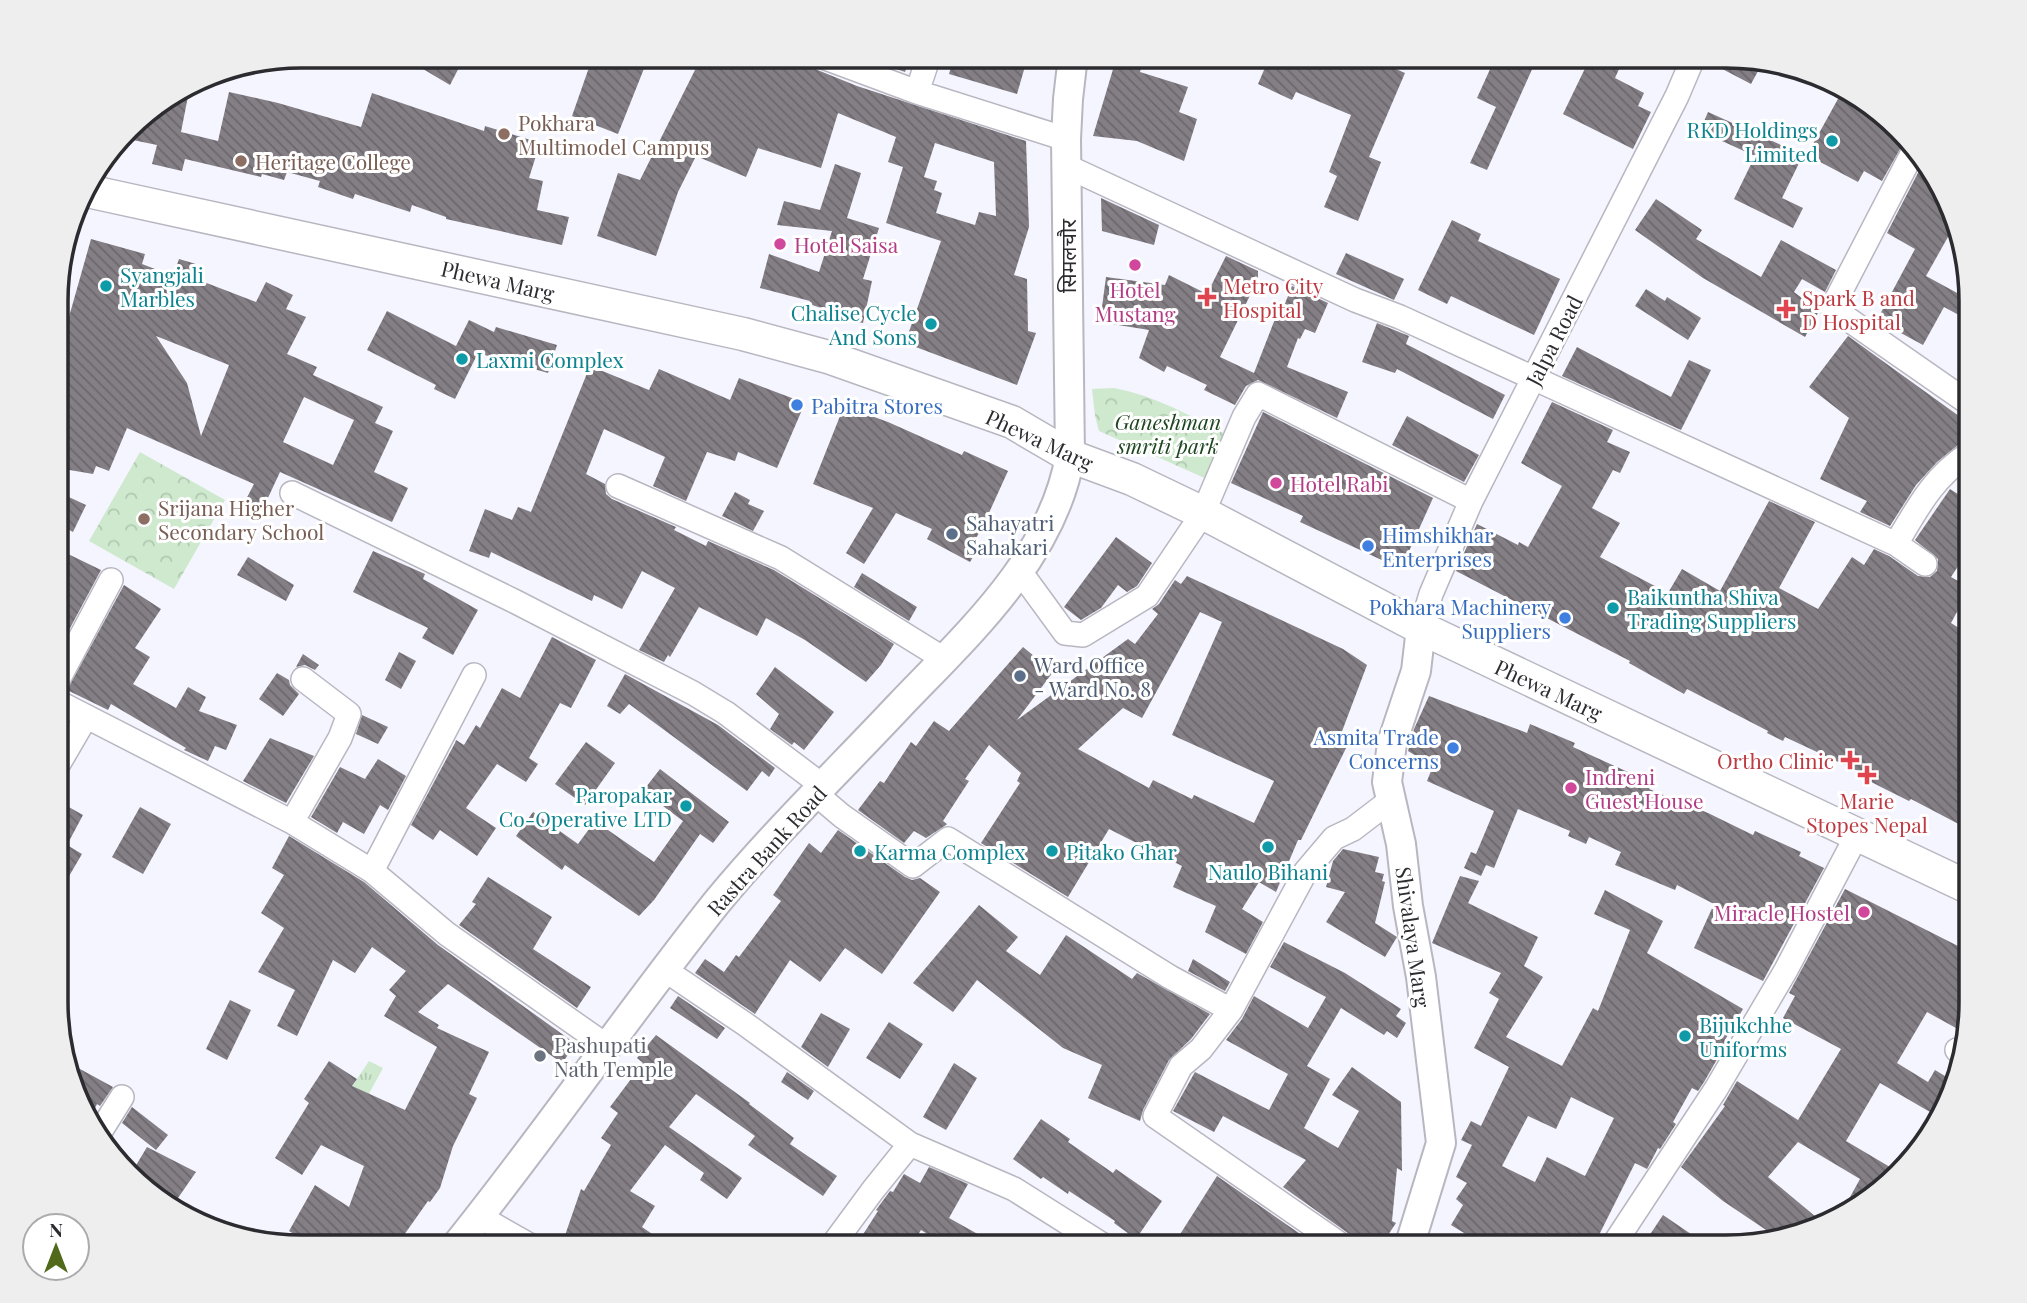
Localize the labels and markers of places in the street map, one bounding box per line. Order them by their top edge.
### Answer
place label: Pokhara Multimodel Campus [518,108,709,160]
place label: RKD Holdings Limited [1687,115,1818,167]
marker: Pokhara Multimodel Campus [496,126,512,142]
marker: RKD Holdings Limited [1824,133,1840,149]
place label: Heritage College [255,147,411,175]
marker: Heritage College [233,153,249,169]
place label: Hotel Saisa [794,230,899,258]
marker: Hotel Saisa [772,236,788,252]
marker: Hotel Mustang [1127,257,1143,273]
place label: Syangjali Marbles [120,260,204,312]
place label: Metro City Hospital [1223,271,1324,323]
place label: Hotel Mustang [1095,275,1175,327]
marker: Syangjali Marbles [98,278,114,294]
place label: Spark B and D Hospital [1802,283,1915,335]
marker: Metro City Hospital [1197,287,1217,307]
place label: Chalise Cycle And Sons [791,298,917,350]
marker: Spark B and D Hospital [1776,299,1796,319]
marker: Chalise Cycle And Sons [923,316,939,332]
place label: Laxmi Complex [476,345,624,373]
marker: Laxmi Complex [454,351,470,367]
place label: Pabitra Stores [811,391,943,419]
marker: Pabitra Stores [789,397,805,413]
place label: Hotel Rabi [1290,469,1388,497]
marker: Hotel Rabi [1268,475,1284,491]
place label: Srijana Higher Secondary School [158,493,324,545]
place label: Sahayatri Sahakari [966,508,1054,560]
marker: Srijana Higher Secondary School [136,511,152,527]
place label: Himshikhar Enterprises [1382,520,1494,572]
marker: Sahayatri Sahakari [944,526,960,542]
marker: Himshikhar Enterprises [1360,538,1376,554]
place label: Baikuntha Shiva Trading Suppliers [1627,582,1796,634]
place label: Pokhara Machinery Suppliers [1369,592,1551,644]
marker: Baikuntha Shiva Trading Suppliers [1605,600,1621,616]
marker: Pokhara Machinery Suppliers [1557,610,1573,626]
place label: Ward Office - Ward No. 8 [1033,650,1151,702]
marker: Ward Office - Ward No. 8 [1012,668,1028,684]
place label: Asmita Trade Concerns [1313,722,1439,774]
marker: Asmita Trade Concerns [1445,740,1461,756]
place label: Ortho Clinic [1717,746,1834,774]
marker: Ortho Clinic [1840,750,1860,770]
place label: Indreni Guest House [1585,762,1704,814]
marker: Marie Stopes Nepal [1857,765,1877,785]
place label: Paropakar Co-Operative LTD [499,780,673,832]
marker: Indreni Guest House [1563,780,1579,796]
place label: Marie Stopes Nepal [1806,786,1928,838]
marker: Paropakar Co-Operative LTD [678,798,694,814]
place label: Karma Complex [874,837,1026,865]
place label: Pitako Ghar [1066,837,1177,865]
marker: Naulo Bihani [1260,839,1276,855]
marker: Karma Complex [852,843,868,859]
marker: Pitako Ghar [1044,843,1060,859]
place label: Naulo Bihani [1208,857,1328,885]
place label: Miracle Hostel [1713,898,1850,926]
marker: Miracle Hostel [1856,904,1872,920]
place label: Bijukchhe Uniforms [1699,1010,1792,1062]
marker: Bijukchhe Uniforms [1677,1028,1693,1044]
place label: Pashupati Nath Temple [554,1030,673,1082]
marker: Pashupati Nath Temple [532,1048,548,1064]

